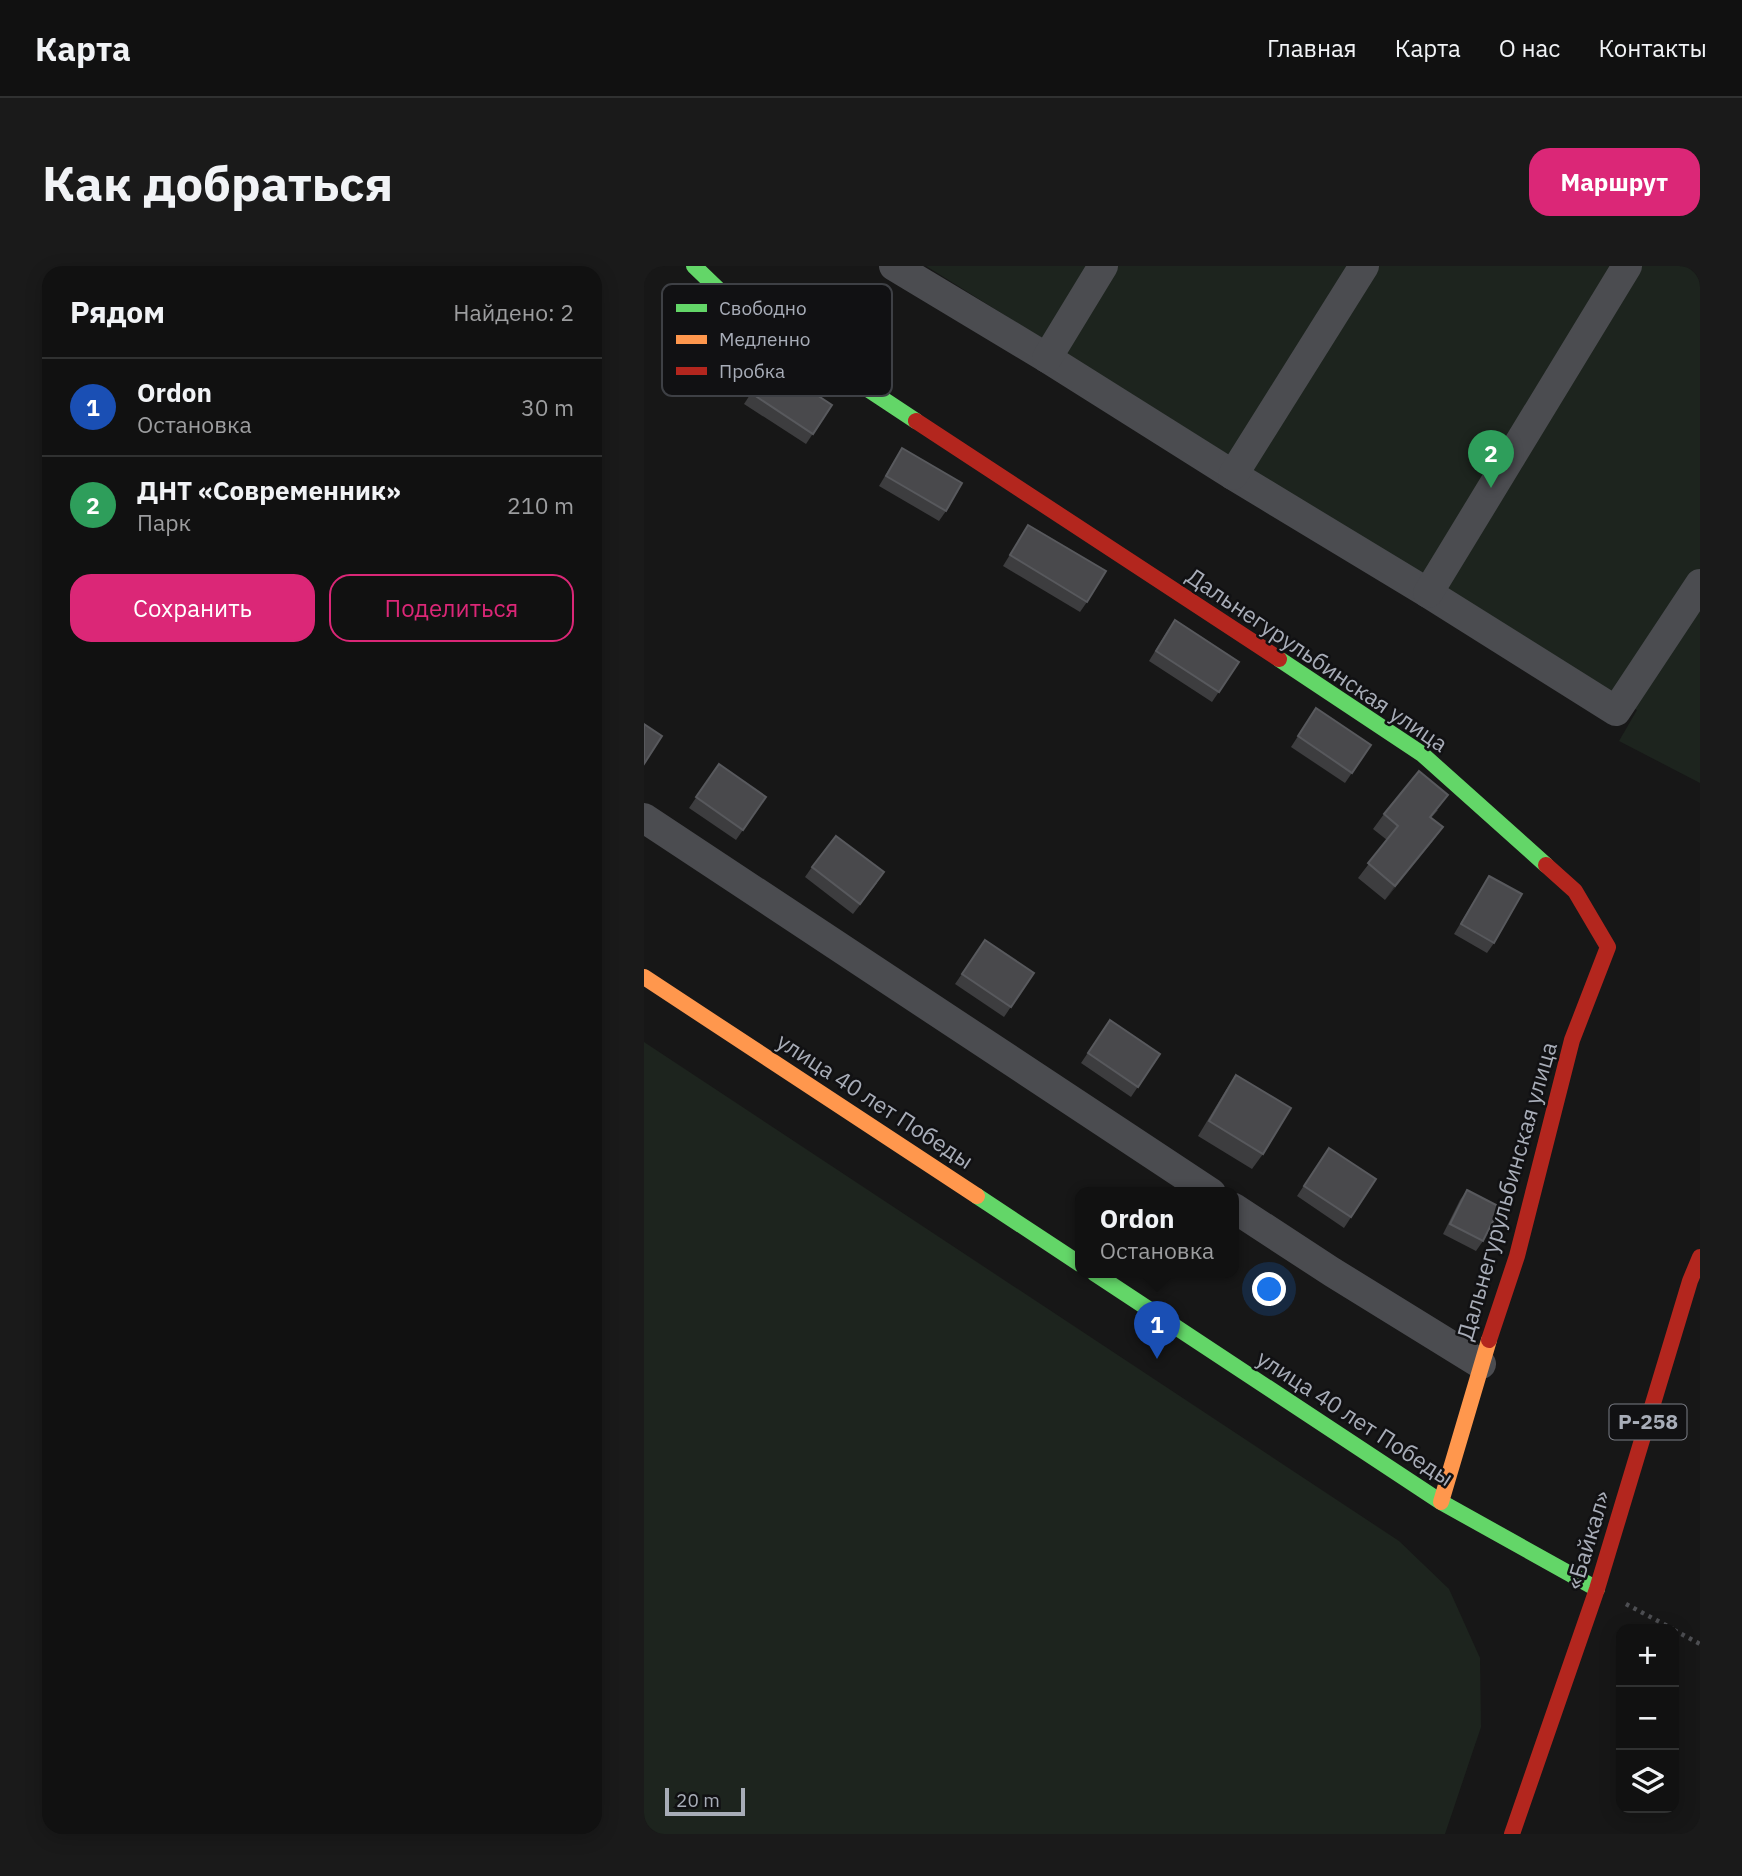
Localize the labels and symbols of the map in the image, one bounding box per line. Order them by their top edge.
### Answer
legend [662,284,892,396]
text: Свободно [719,296,807,320]
text: Медленно [719,327,810,351]
text: Пробка [719,359,785,383]
pin: 2 [1468,430,1514,488]
street label: Дальнегурульбинская улица [1181,560,1454,758]
street label: улица 40 лет Победы [771,1025,980,1175]
street label: Дальнегурульбинская улица [1449,1038,1563,1343]
your location [1252,1272,1286,1306]
pin: 1 [1134,1301,1180,1359]
street label: улица 40 лет Победы [1251,1342,1460,1492]
road number: Р-258 [1609,1404,1686,1440]
street label: «Байкал» [1558,1487,1616,1593]
scale bar [665,1785,746,1817]

